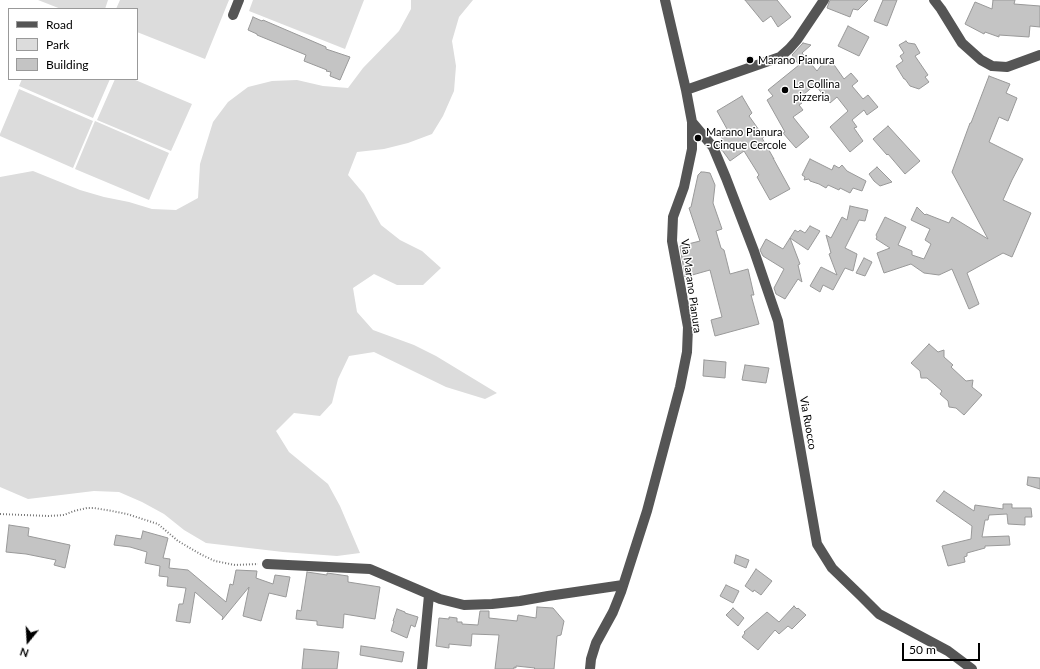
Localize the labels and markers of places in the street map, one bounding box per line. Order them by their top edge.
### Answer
place label: Marano Pianura [758,53,834,67]
marker: Marano Pianura [745,55,755,65]
place label: La Collina pizzeria [793,77,840,103]
marker: La Collina pizzeria [780,85,790,95]
place label: Marano Pianura - Cinque Cercole [706,125,787,151]
marker: Marano Pianura - Cinque Cercole [693,133,703,143]

